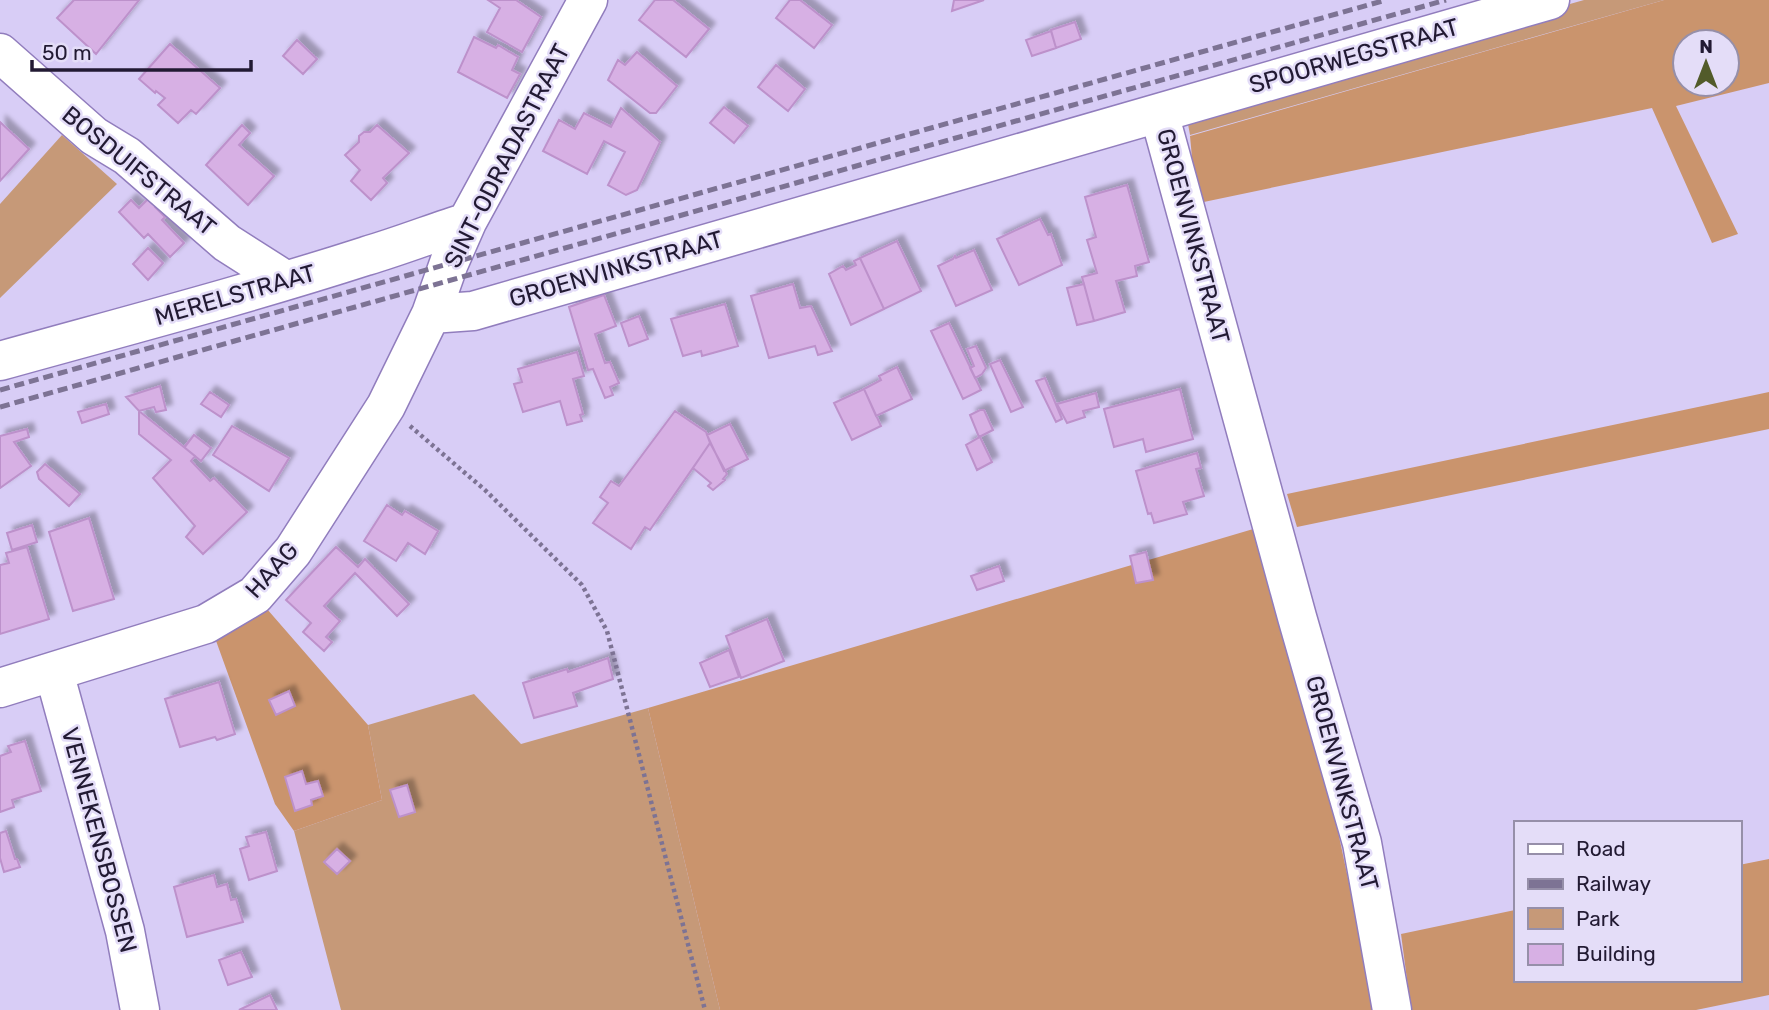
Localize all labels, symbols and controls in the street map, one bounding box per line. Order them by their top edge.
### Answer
street label: SPOORWEGSTRAAT [1246,13,1462,99]
scale bar [32,28,250,72]
north arrow [1671,28,1741,98]
text: N [1699,35,1713,58]
street label: SINT-ODRADASTRAAT [438,39,576,273]
text: 50 m [42,40,92,65]
street label: BOSDUIFSTRAAT [57,100,222,242]
street label: GROENVINKSTRAAT [1151,126,1235,347]
street label: GROENVINKSTRAAT [506,225,726,313]
street label: MERELSTRAAT [151,259,319,331]
street label: HAAG [240,536,304,604]
street label: GROENVINKSTRAAT [1300,673,1384,894]
street label: VENNEKENSBOSSEN [55,724,143,956]
legend [1514,821,1741,982]
text: Road [1576,836,1626,861]
text: Railway [1576,871,1651,896]
text: Park [1576,906,1620,931]
text: Building [1576,941,1656,966]

